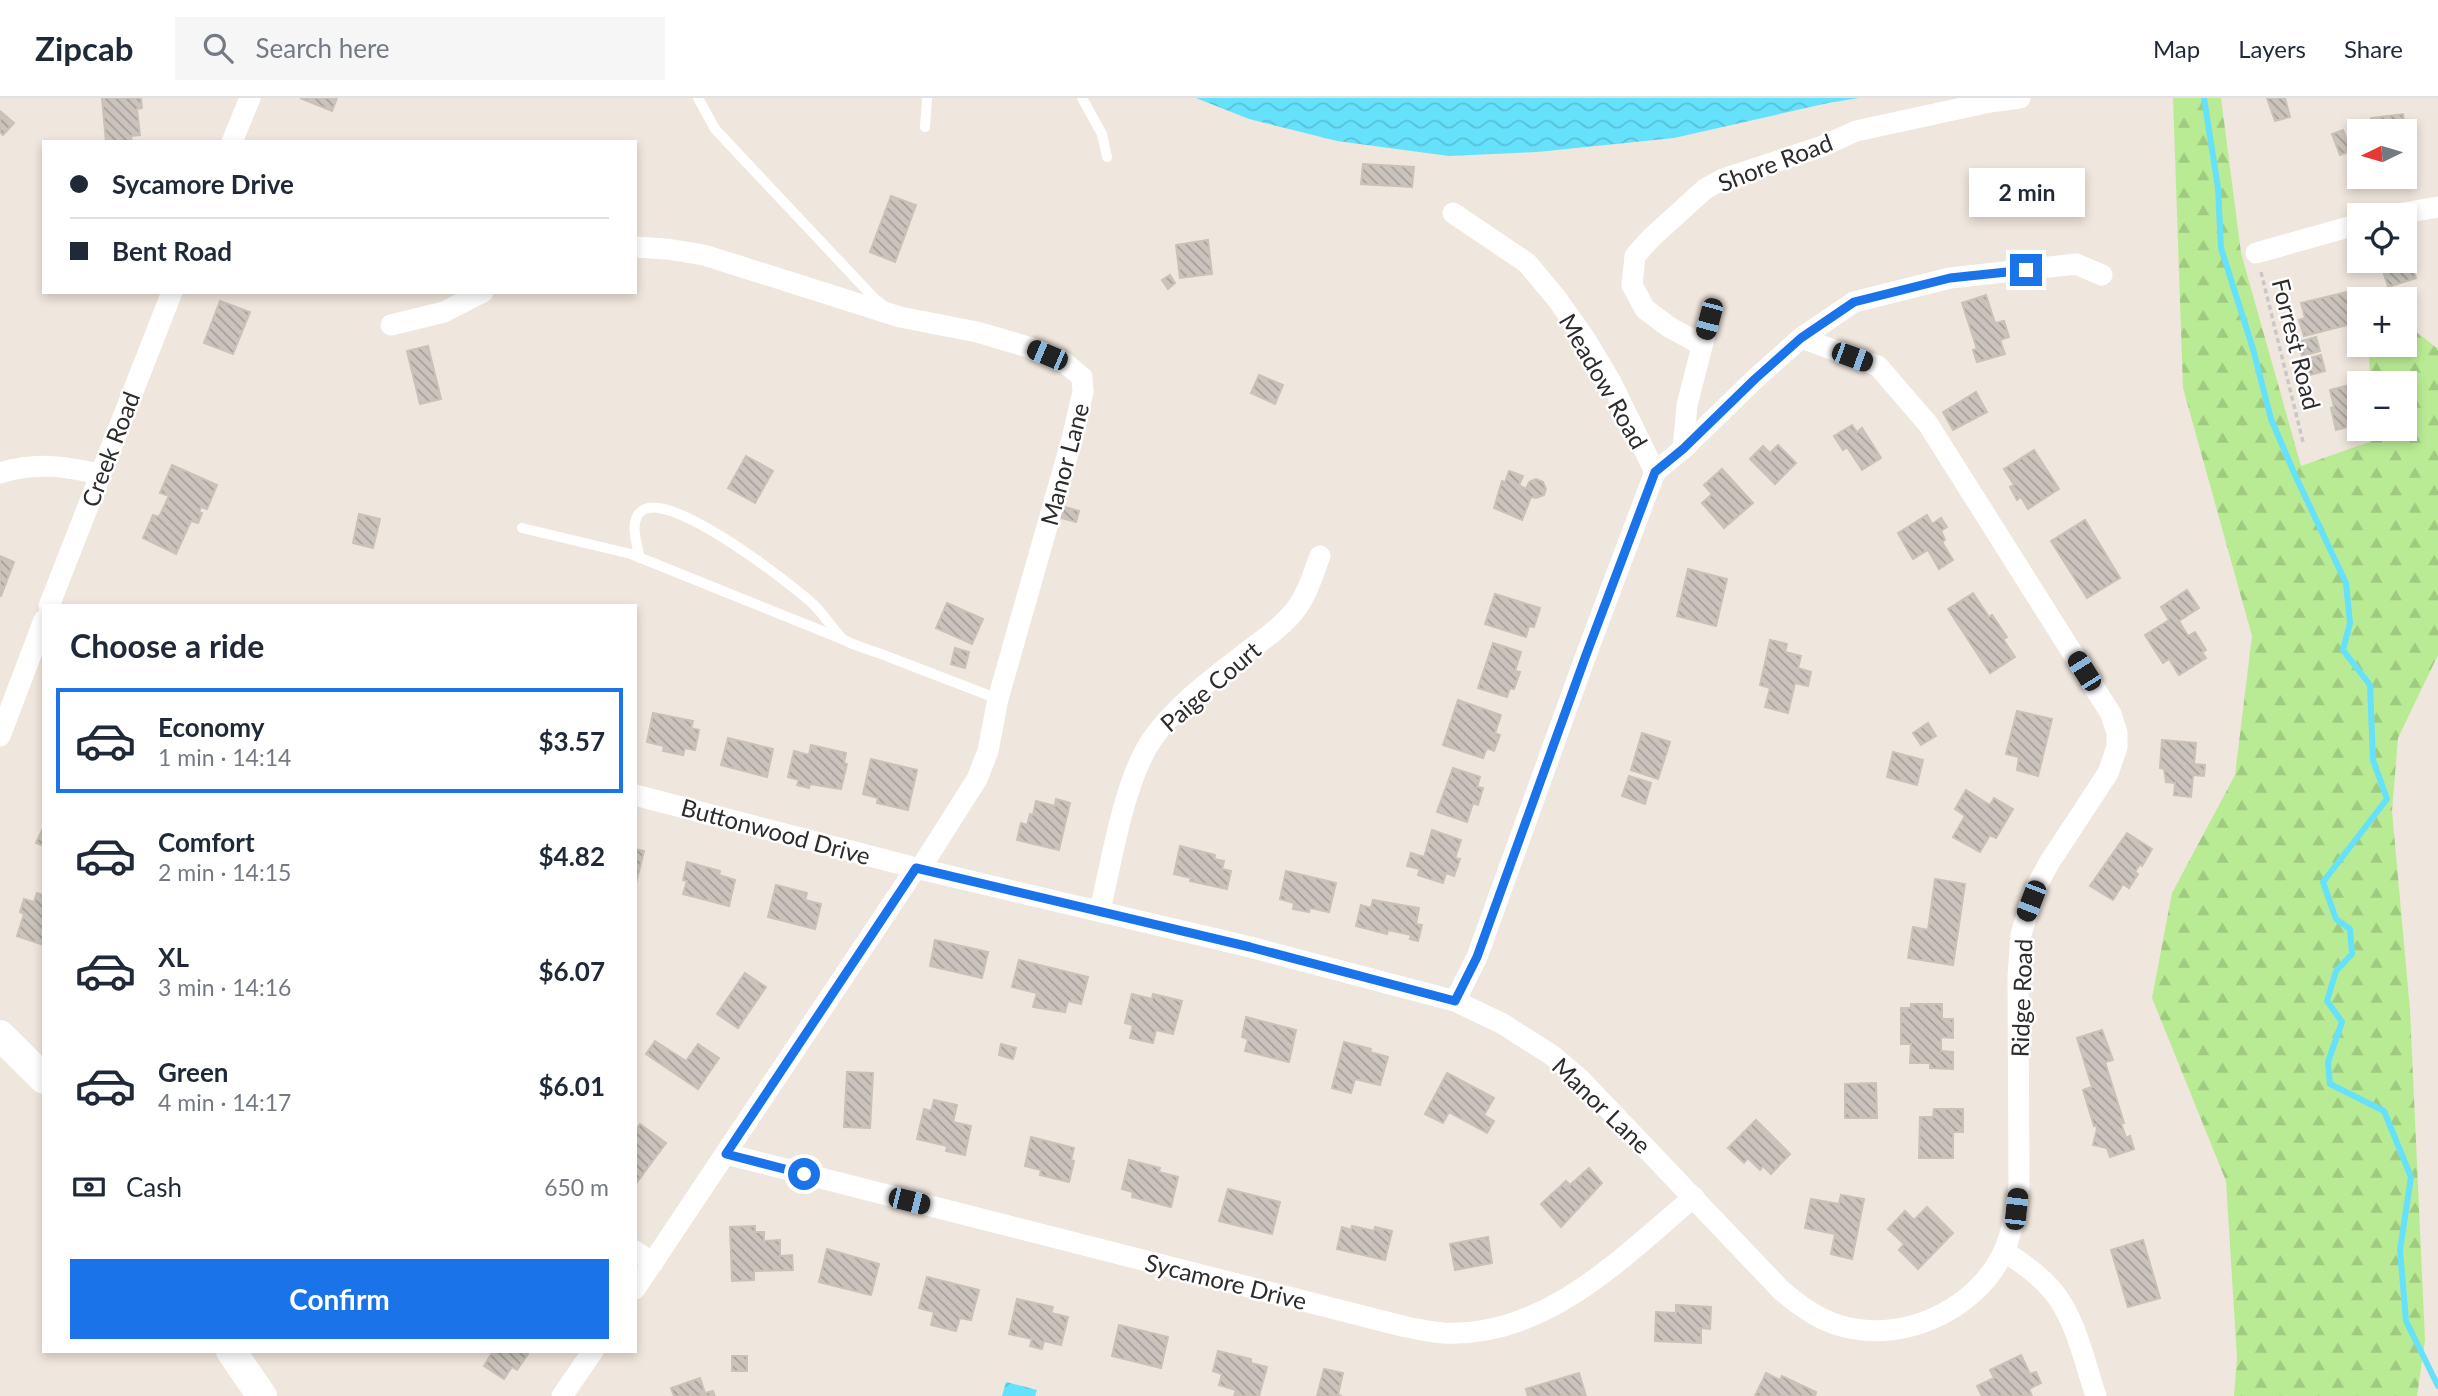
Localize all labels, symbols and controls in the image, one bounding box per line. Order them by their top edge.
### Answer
search box [175,17,665,80]
text: Zipcab [35,28,133,68]
icon: search [199,29,237,67]
text: Search here [255,32,390,64]
text: Map [2153,34,2200,63]
text: Layers [2238,34,2306,63]
text: Share [2344,34,2403,63]
north arrow [2347,119,2417,189]
map controls [2347,119,2417,441]
street label: Shore Road [1714,127,1836,197]
text: Sycamore Drive [112,168,294,200]
callout: 2 min [1968,169,2084,218]
text: 2 min [1998,178,2056,206]
button: locate [2347,203,2417,273]
text: Bent Road [112,235,232,267]
route end [2010,254,2042,286]
street label: Forrest Road [2267,275,2327,413]
button: + [2347,287,2417,357]
car [1694,296,1725,342]
street label: Meadow Road [1554,308,1654,454]
car [1024,337,1071,373]
car [1829,340,1876,374]
button: − [2347,371,2417,441]
street label: Creek Road [75,387,145,511]
street label: Manor Lane [1034,400,1094,528]
text: Choose a ride [70,626,264,665]
street label: Paige Court [1154,634,1266,737]
car [2064,648,2105,694]
icon: car [74,709,137,772]
text: Economy [158,711,264,743]
text: $3.57 [539,725,605,757]
text: 1 min · 14:14 [158,743,291,771]
street label: Buttonwood Drive [678,792,874,870]
icon: car [74,824,137,887]
text: Comfort [158,826,255,858]
text: $4.82 [539,840,605,872]
text: 2 min · 14:15 [158,858,291,886]
car [2014,878,2049,924]
street label: Ridge Road [2004,938,2038,1058]
icon: car [74,939,137,1002]
text: XL [158,941,189,973]
text: $6.07 [539,955,605,987]
text: 3 min · 14:16 [158,973,291,1001]
street label: Manor Lane [1547,1051,1657,1159]
icon: car [74,1054,137,1117]
text: Green [158,1056,228,1088]
text: $6.01 [539,1070,605,1102]
text: 4 min · 14:17 [158,1088,291,1116]
route start [788,1158,820,1190]
icon: cash [70,1168,108,1206]
text: Cash [126,1171,182,1203]
text: 650 m [544,1173,609,1201]
car [887,1186,932,1216]
car [2004,1187,2029,1231]
street label: Sycamore Drive [1142,1247,1310,1315]
button: Confirm [70,1259,609,1339]

